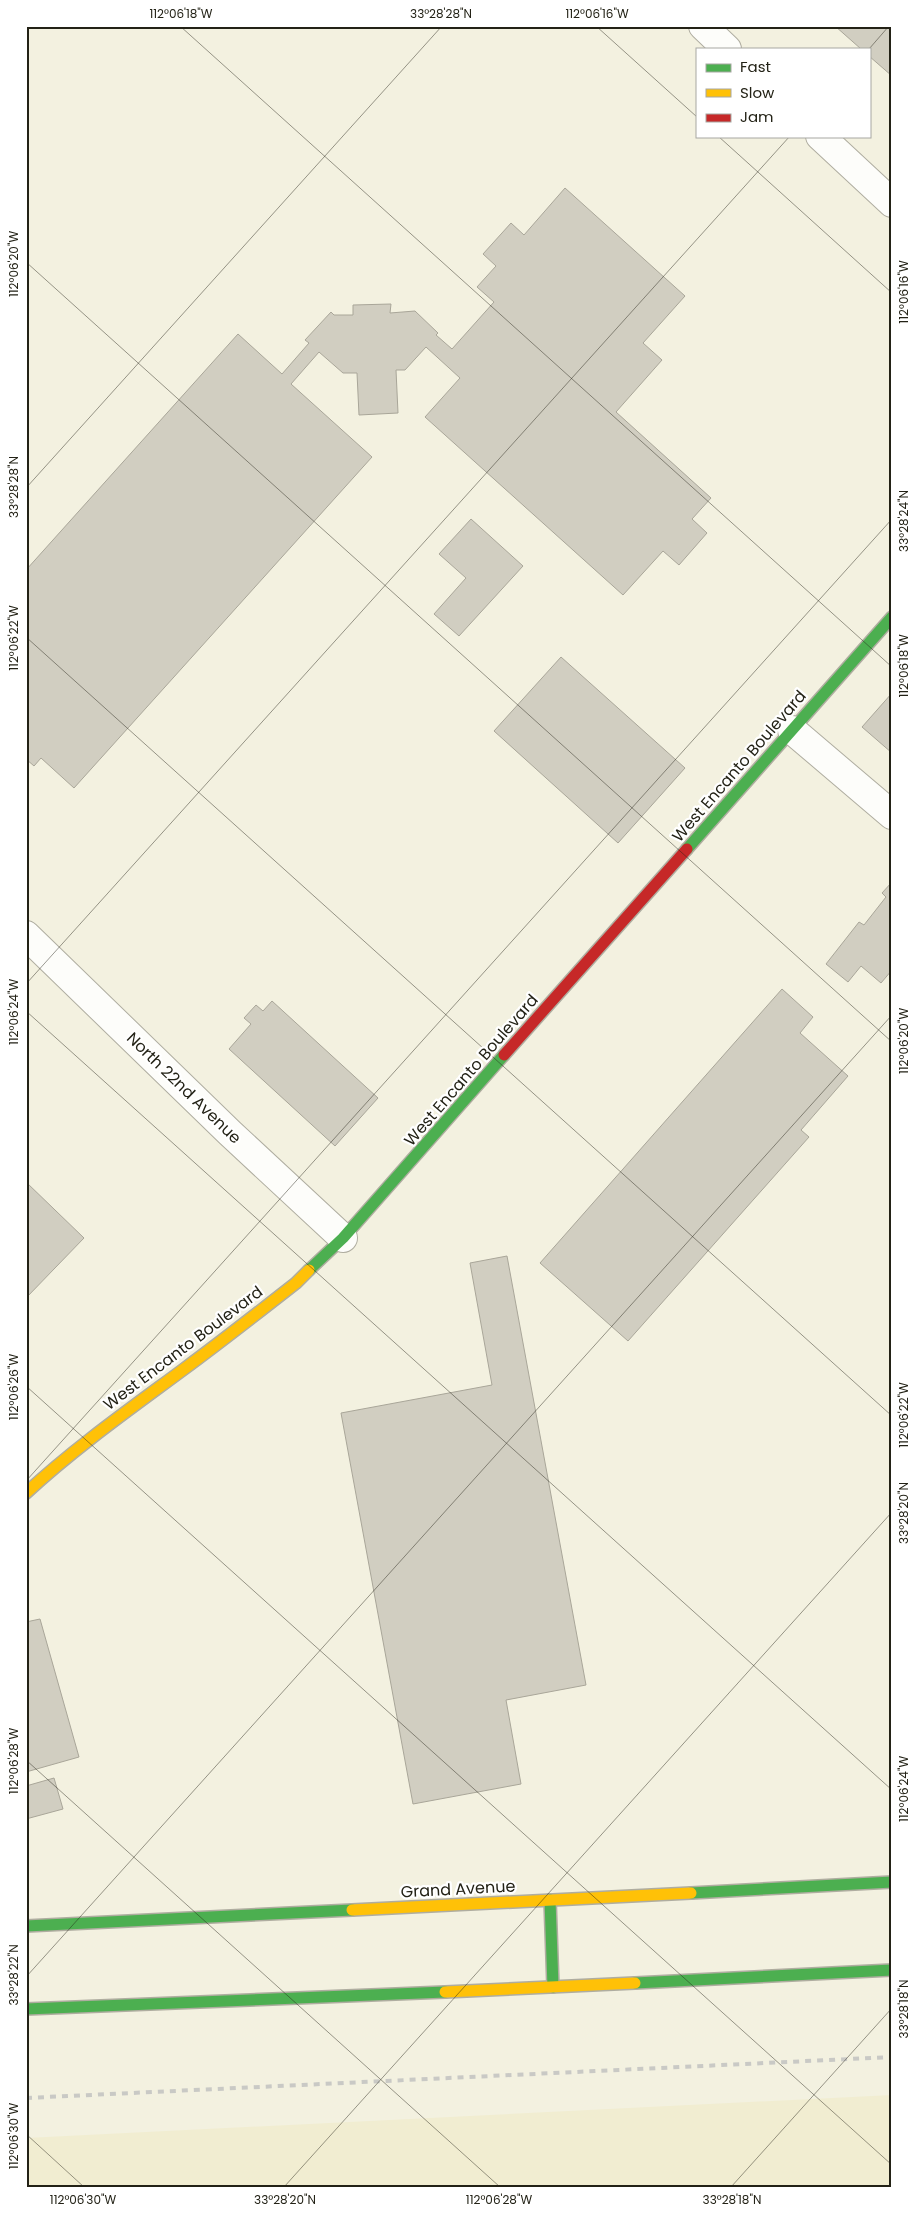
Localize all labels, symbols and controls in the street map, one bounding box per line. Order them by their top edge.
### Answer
text: 112°06'18"W [149,5,213,22]
text: 33°28'28"N [410,5,472,22]
text: 112°06'16"W [565,5,629,22]
legend [696,48,870,138]
text: Fast [740,56,771,77]
text: Slow [740,82,775,103]
text: Jam [740,106,774,127]
text: 112°06'20"W [5,231,22,297]
text: 112°06'16"W [895,260,912,324]
text: 33°28'28"N [5,456,22,518]
text: 33°28'24"N [895,490,912,552]
text: 112°06'22"W [5,605,22,671]
text: 112°06'18"W [895,634,912,698]
street label: West Encanto Boulevard [667,685,811,847]
text: 112°06'24"W [5,979,22,1045]
street label: West Encanto Boulevard [399,989,543,1151]
text: 112°06'20"W [895,1008,912,1074]
street label: North 22nd Avenue [121,1027,247,1149]
street label: West Encanto Boulevard [99,1280,267,1416]
text: 112°06'26"W [5,1354,22,1420]
text: 112°06'22"W [895,1382,912,1448]
text: 33°28'20"N [895,1482,912,1544]
text: 112°06'28"W [5,1728,22,1794]
text: 112°06'24"W [895,1756,912,1822]
street label: Grand Avenue [400,1875,516,1903]
text: 33°28'22"N [5,1944,22,2006]
text: 33°28'18"N [895,1980,912,2038]
text: 112°06'30"W [5,2103,22,2169]
text: 112°06'30"W [50,2191,116,2208]
text: 33°28'20"N [254,2191,316,2208]
text: 112°06'28"W [466,2191,532,2208]
text: 33°28'18"N [703,2191,761,2208]

